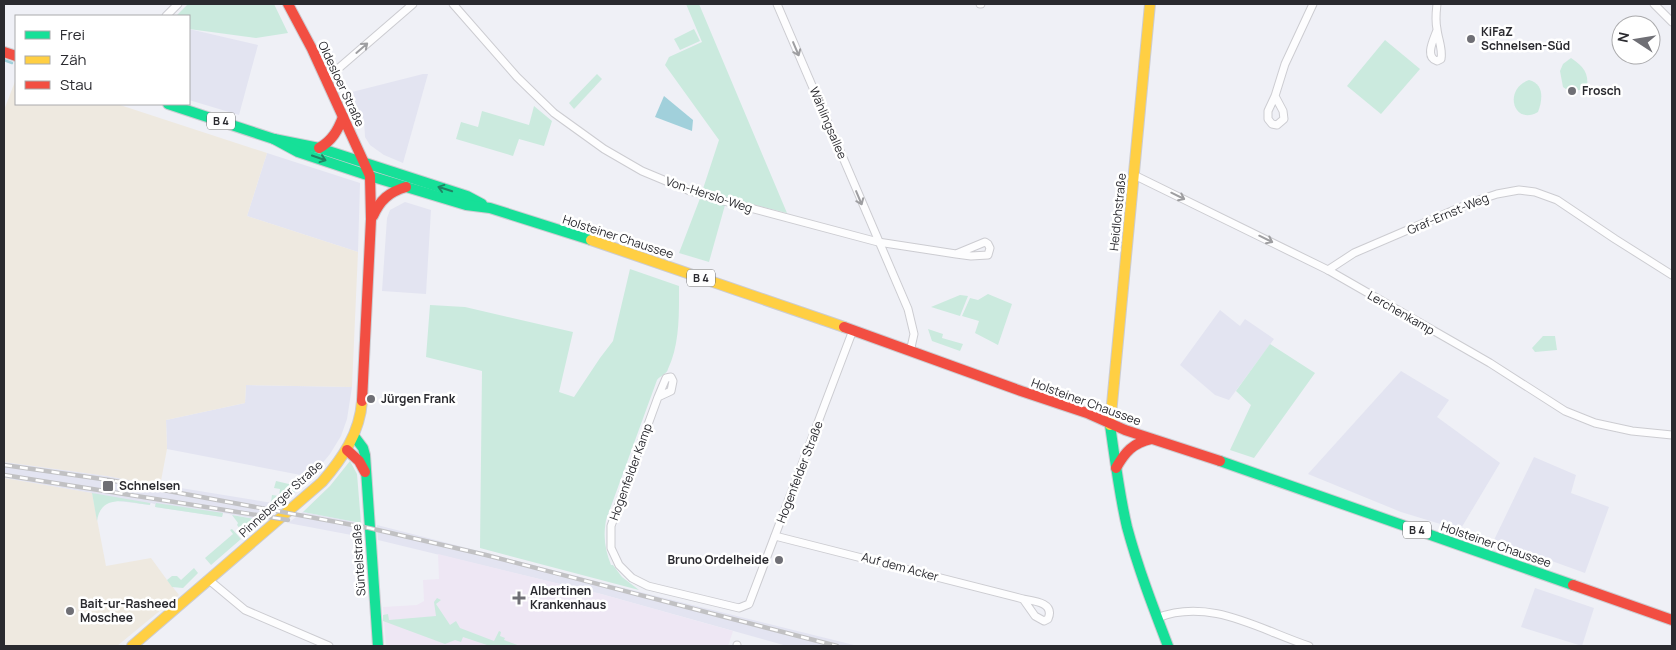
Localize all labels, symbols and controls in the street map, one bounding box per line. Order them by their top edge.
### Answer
legend [15,15,190,105]
north arrow [1611,15,1661,65]
place label: KiFaZ Schnelsen-Süd [1481,23,1570,54]
text: Frei [60,24,85,45]
text: N [1612,30,1633,44]
marker: KiFaZ Schnelsen-Süd [1465,33,1477,45]
street label: Oldesloer Straße [314,38,369,129]
one-way arrow [792,40,801,56]
one-way arrow [356,42,369,53]
text: Zäh [60,49,87,70]
text: Stau [60,74,93,95]
place label: Frosch [1582,82,1621,99]
street label: Wählingsallee [806,84,851,162]
marker: Frosch [1566,85,1578,97]
road number: B 4 [207,112,235,130]
one-way arrow [310,154,326,164]
street label: Von-Herslo-Weg [664,172,755,217]
street label: Heidlohstraße [1105,172,1130,252]
one-way arrow [438,183,454,193]
street label: Graf-Ernst-Weg [1404,189,1491,238]
one-way arrow [855,190,865,205]
one-way arrow [1170,192,1185,201]
street label: Holsteiner Chaussee [560,211,676,262]
one-way arrow [1259,235,1274,245]
road number: B 4 [687,270,715,286]
street label: Lerchenkamp [1365,286,1438,339]
street label: Holsteiner Chaussee [1029,374,1143,429]
place label: Jürgen Frank [381,390,456,407]
marker: Jürgen Frank [365,393,377,405]
street label: Hogenfelder Straße [772,418,827,525]
street label: Hogenfelder Kamp [605,421,656,523]
street label: Pinneberger Straße [235,456,326,541]
place label: Schnelsen [119,477,180,494]
marker: Schnelsen [101,479,115,493]
street label: Holsteiner Chaussee [1439,518,1554,571]
road number: B 4 [1403,522,1431,538]
street label: Süntelstraße [348,523,369,597]
street label: Auf dem Acker [860,548,941,585]
place label: Bruno Ordelheide [668,551,769,568]
marker: Bruno Ordelheide [773,554,785,566]
place label: Albertinen Krankenhaus [530,582,607,613]
marker: Albertinen Krankenhaus [512,591,526,605]
place label: Bait-ur-Rasheed Moschee [80,595,176,626]
marker: Bait-ur-Rasheed Moschee [64,605,76,617]

